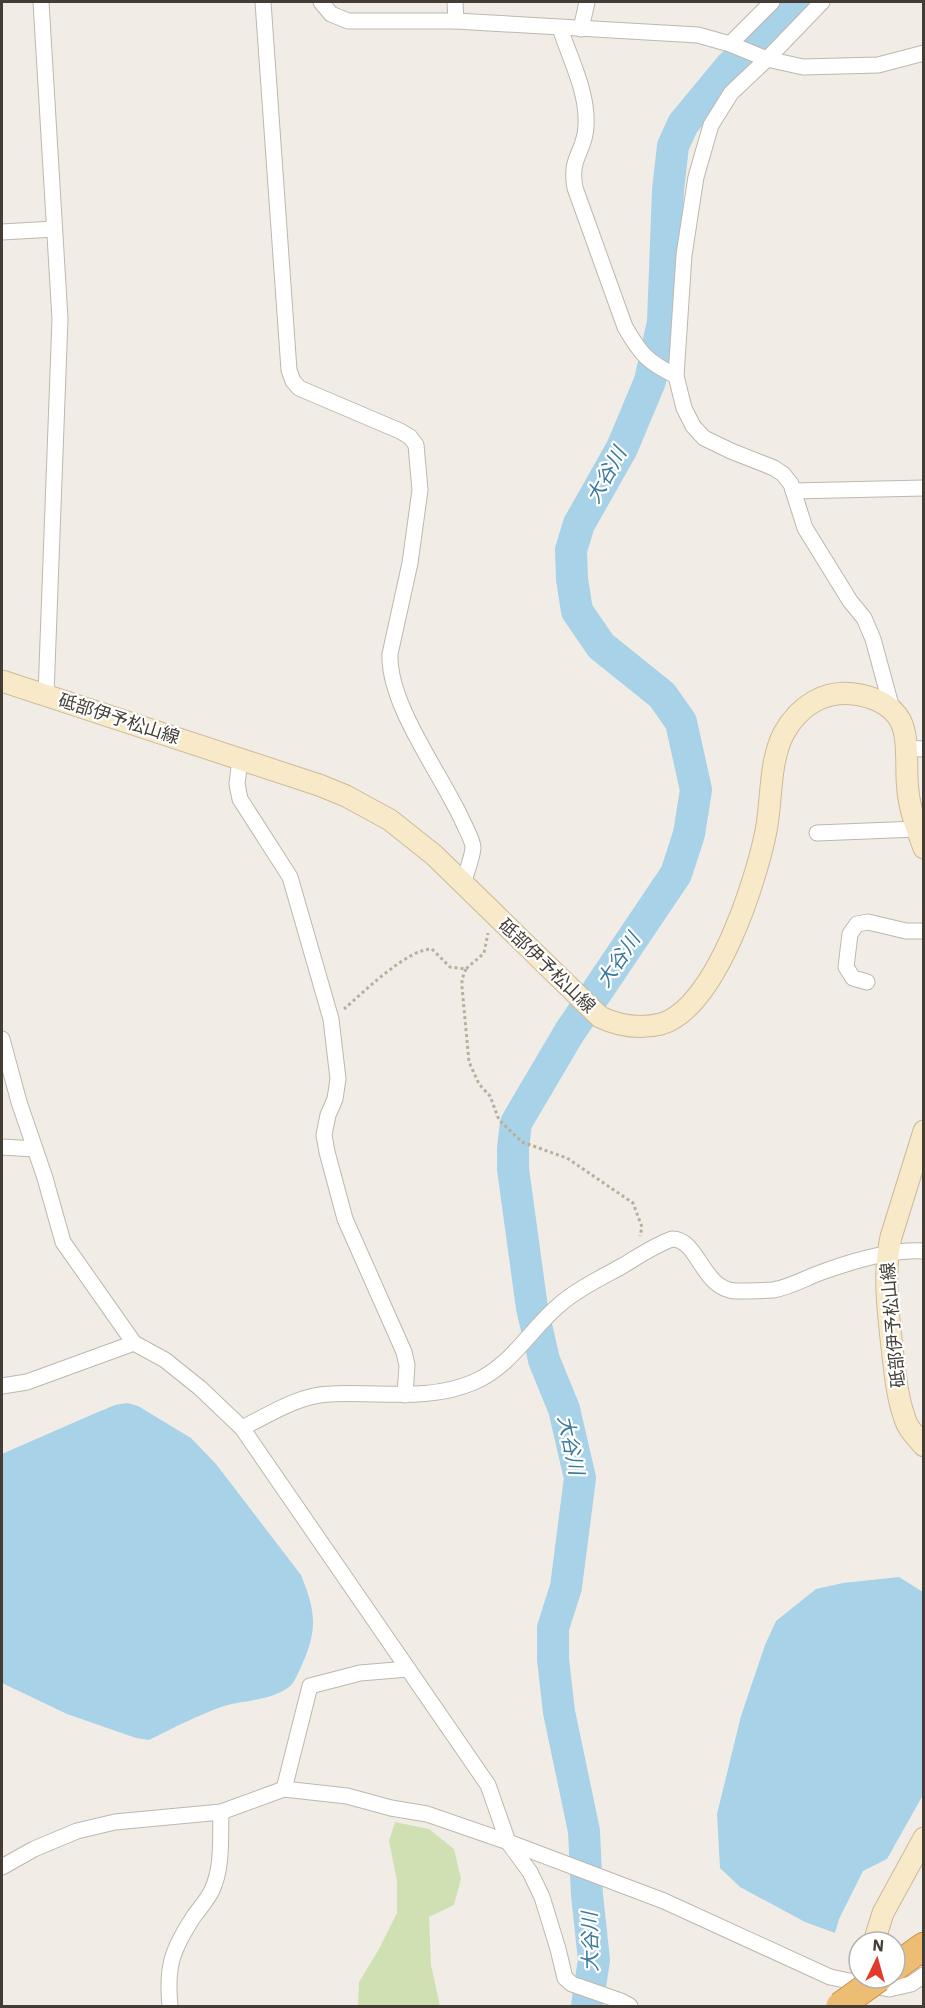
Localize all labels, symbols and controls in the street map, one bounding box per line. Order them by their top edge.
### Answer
water label: 大谷川 [579,440,633,508]
street label: 砥部伊予松山線 [56,688,183,749]
street label: 砥部伊予松山線 [494,914,601,1018]
water label: 大谷川 [590,926,647,992]
street label: 砥部伊予松山線 [876,1261,909,1389]
water label: 大谷川 [552,1413,591,1479]
water label: 大谷川 [575,1910,604,1972]
north arrow [847,1930,907,1990]
text: N [872,1935,885,1956]

